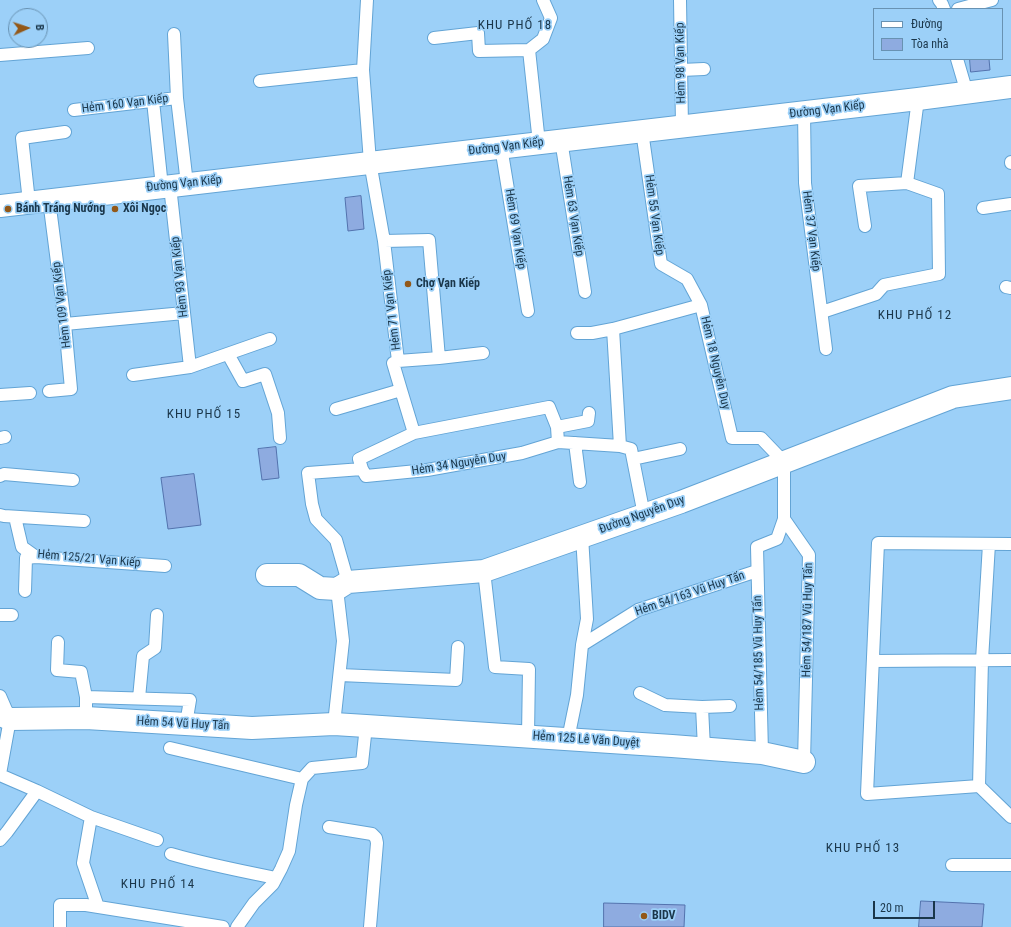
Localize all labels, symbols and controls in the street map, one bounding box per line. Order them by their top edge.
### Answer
north arrow [8,8,48,48]
legend [873,8,1003,60]
text: Đường [911,17,942,31]
district label: KHU PHỐ 18 [478,18,552,34]
street label: Hẻm 98 Vạn Kiếp [673,22,689,104]
text: B [33,24,46,31]
text: Tòa nhà [911,37,949,51]
street label: Hẻm 160 Vạn Kiếp [81,92,169,116]
street label: Đường Vạn Kiếp [789,98,865,122]
street label: Đường Vạn Kiếp [468,135,544,159]
street label: Đường Vạn Kiếp [146,173,222,195]
street label: Hẻm 55 Vạn Kiếp [641,174,667,256]
street label: Hẻm 63 Vạn Kiếp [560,175,586,257]
street label: Hẻm 69 Vạn Kiếp [502,188,528,270]
street label: Hẻm 37 Vạn Kiếp [799,190,823,272]
place label: Bánh Tráng Nướng [16,202,105,216]
place label: Xôi Ngọc [123,202,166,216]
marker: Bánh Tráng Nướng [3,204,13,214]
marker: Xôi Ngọc [110,204,120,214]
street label: Hẻm 93 Vạn Kiếp [169,236,191,318]
street label: Hẻm 109 Vạn Kiếp [50,261,74,349]
street label: Hẻm 71 Vạn Kiếp [380,269,404,351]
place label: Chợ Vạn Kiếp [416,277,480,291]
marker: Chợ Vạn Kiếp [403,279,413,289]
district label: KHU PHỐ 12 [878,308,952,324]
street label: Hẻm 18 Nguyễn Duy [697,315,733,411]
district label: KHU PHỐ 15 [167,407,241,423]
street label: Hẻm 34 Nguyễn Duy [411,449,507,479]
street label: Đường Nguyễn Duy [597,493,687,537]
street label: Hẻm 125/21 Vạn Kiếp [37,547,141,571]
street label: Hẻm 54/187 Vũ Huy Tấn [800,562,816,678]
street label: Hẻm 54/163 Vũ Huy Tấn [633,568,747,620]
street label: Hẻm 54/185 Vũ Huy Tấn [751,595,767,711]
street label: Hẻm 54 Vũ Huy Tấn [136,714,230,734]
street label: Hẻm 125 Lê Văn Duyệt [532,729,640,751]
district label: KHU PHỐ 13 [826,841,900,857]
district label: KHU PHỐ 14 [121,877,195,893]
scale bar [875,893,937,919]
text: 20 m [880,901,904,915]
place label: BIDV [652,909,676,923]
marker: BIDV [639,911,649,921]

